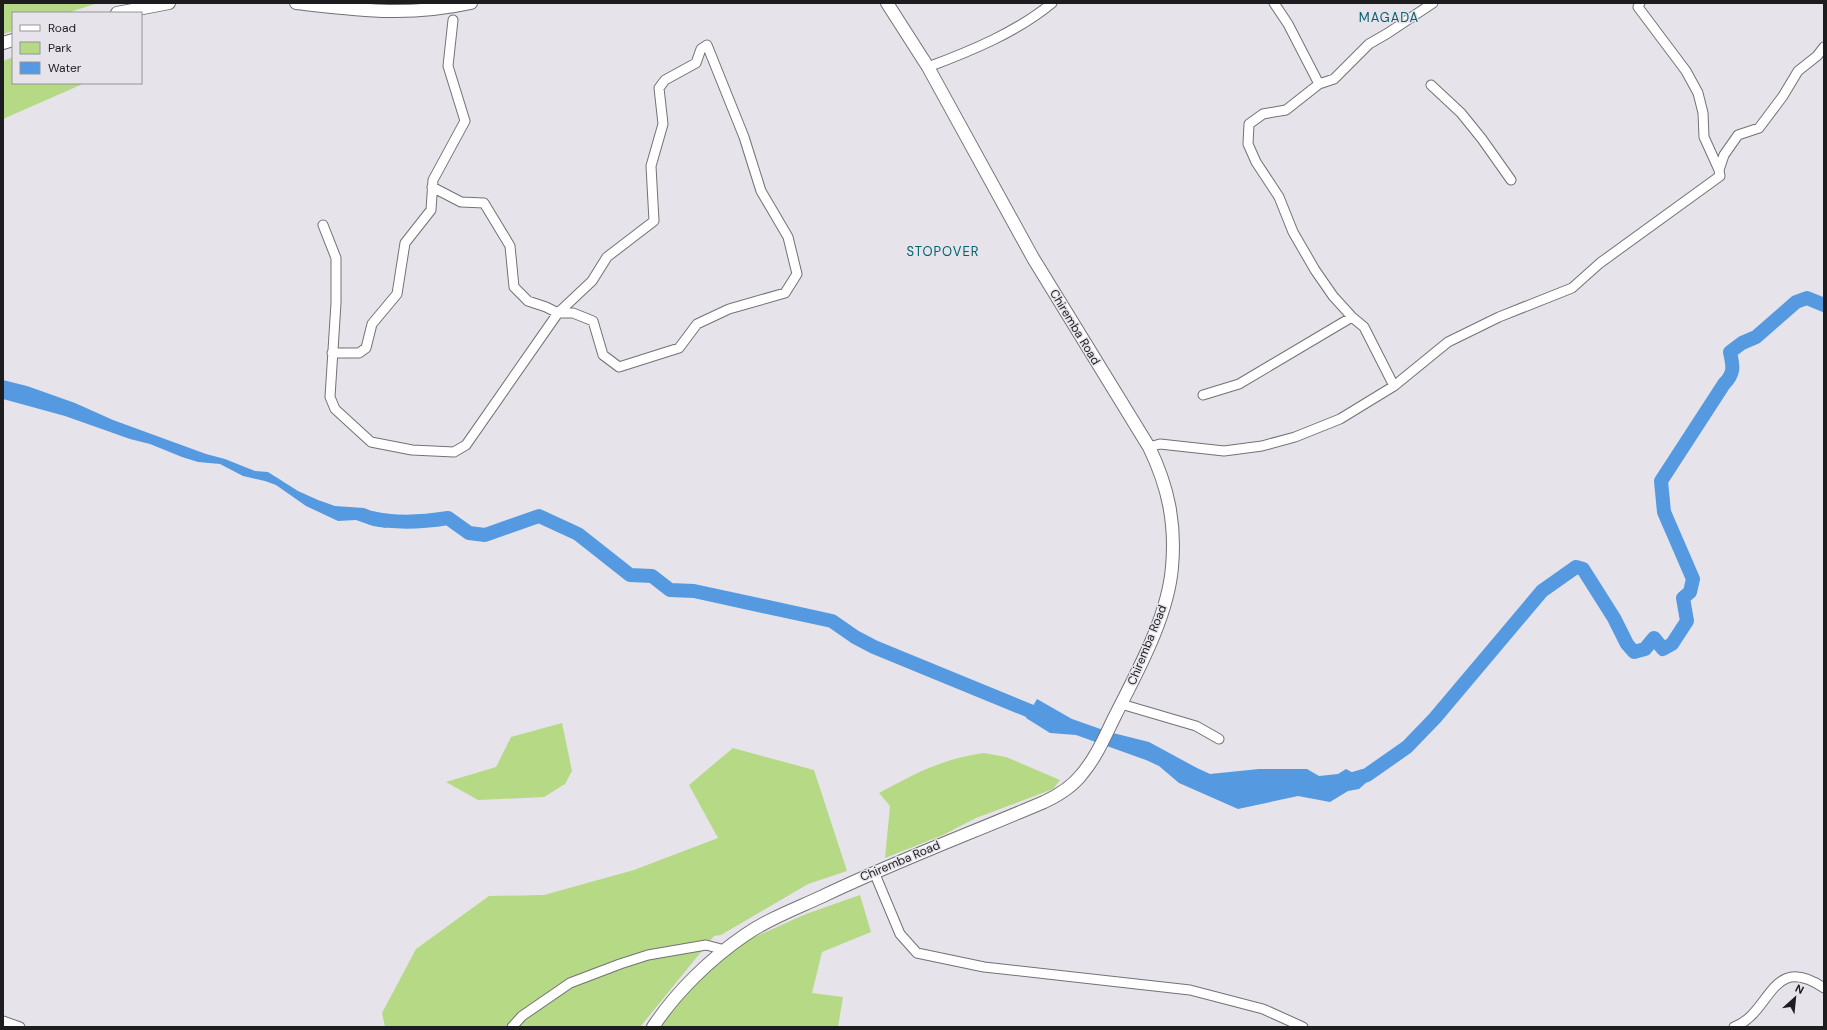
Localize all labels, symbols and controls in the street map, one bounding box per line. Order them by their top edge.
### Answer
district label: MAGADA [1359,9,1419,26]
legend [12,12,142,84]
text: Road [48,20,76,36]
text: Park [48,40,72,56]
text: Water [48,60,82,76]
district label: STOPOVER [906,243,980,260]
street label: Chiremba Road [1046,286,1104,368]
street label: Chiremba Road [1124,602,1170,688]
street label: Chiremba Road [858,837,942,885]
north arrow [1775,978,1815,1018]
text: N [1793,981,1806,997]

